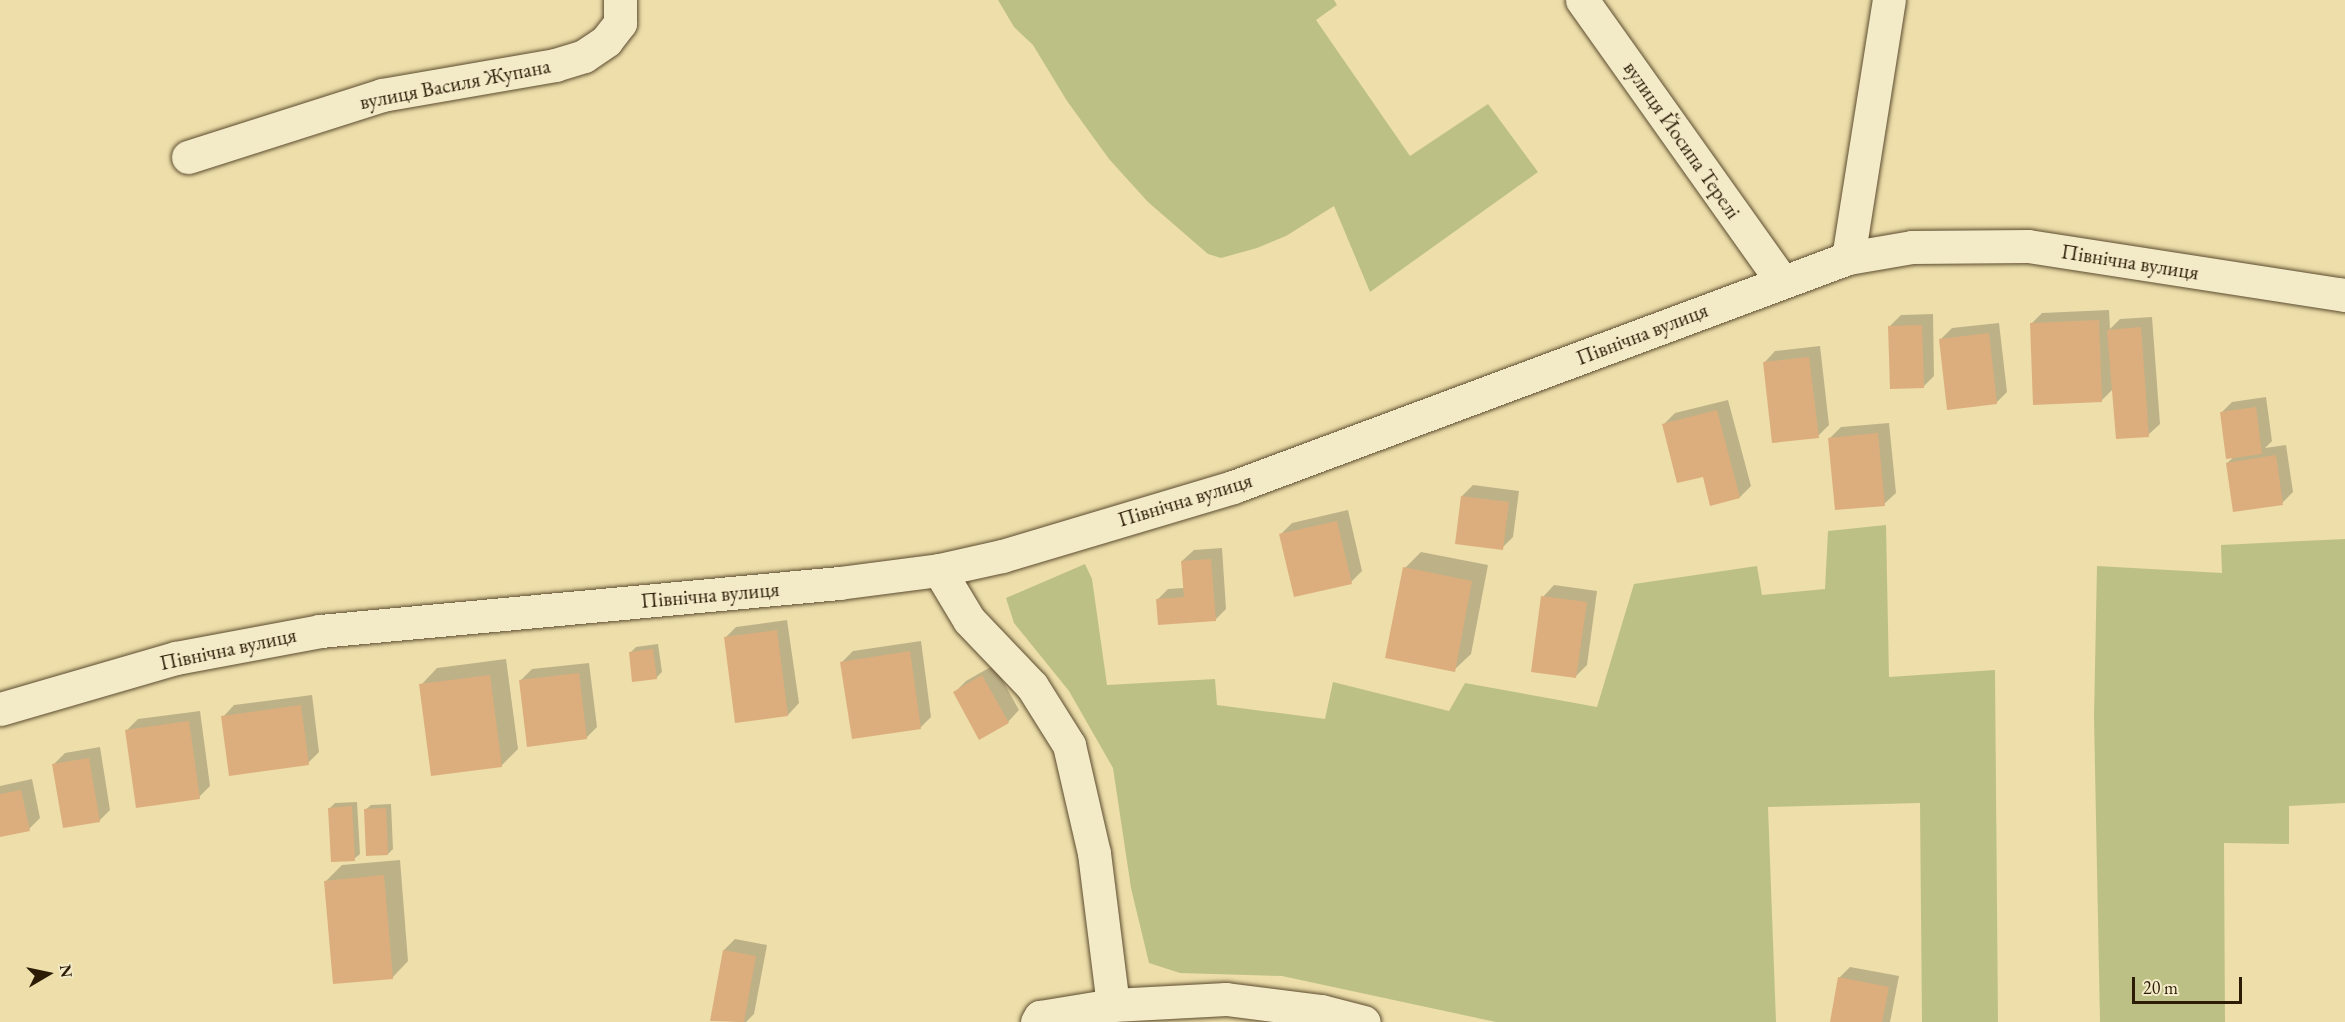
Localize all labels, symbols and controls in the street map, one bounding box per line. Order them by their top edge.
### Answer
street label: вулиця Василя Жупана [357,53,553,115]
street label: вулиця Йосипа Терелі [1618,56,1746,224]
street label: Північна вулиця [2059,239,2201,285]
street label: Північна вулиця [1573,297,1711,371]
street label: Північна вулиця [1115,468,1255,532]
street label: Північна вулиця [640,576,780,614]
street label: Північна вулиця [157,622,299,676]
north arrow [18,944,78,1004]
text: N [55,963,78,979]
scale bar [2135,965,2244,1003]
text: 20 m [2143,976,2178,999]

